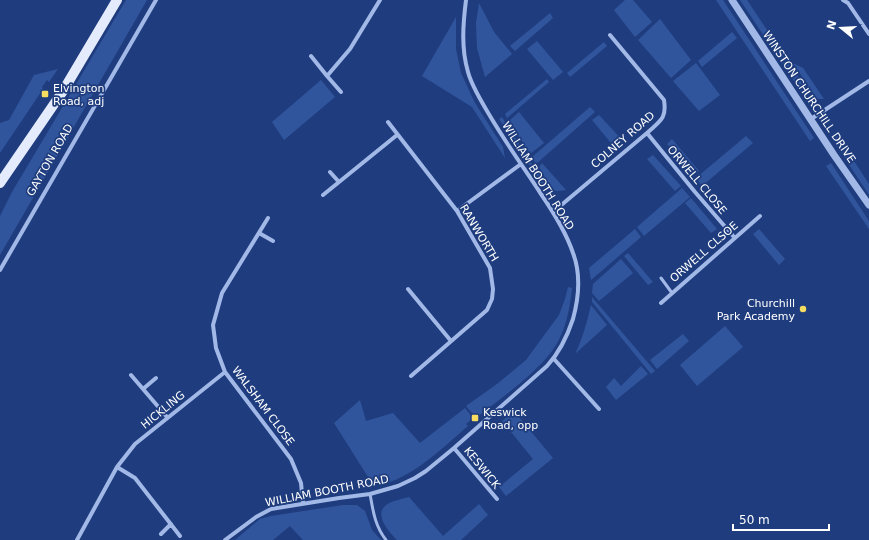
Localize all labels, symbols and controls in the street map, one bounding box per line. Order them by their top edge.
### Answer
north arrow [821,8,861,48]
text: N [824,19,840,31]
street label: WINSTON CHURCHILL DRIVE [760,29,858,165]
place label: Elvington Road, adj [53,82,105,108]
marker: Elvington Road, adj [40,89,50,99]
street label: COLNEY ROAD [589,109,657,171]
street label: WILLIAM BOOTH ROAD [499,119,577,233]
street label: GAYTON ROAD [24,122,76,198]
street label: ORWELL CLOSE [665,143,729,217]
street label: RANWORTH [457,202,501,264]
street label: ORWELL CLSOE [667,219,741,285]
place label: Churchill Park Academy [717,297,795,323]
marker: Churchill Park Academy [798,304,808,314]
street label: WALSHAM CLOSE [229,364,297,448]
street label: HICKLING [138,388,188,432]
place label: Keswick Road, opp [483,406,538,432]
marker: Keswick Road, opp [470,413,480,423]
street label: KESWICK [461,444,503,492]
street label: WILLIAM BOOTH ROAD [264,473,390,509]
scale bar [733,506,829,532]
text: 50 m [739,513,770,527]

